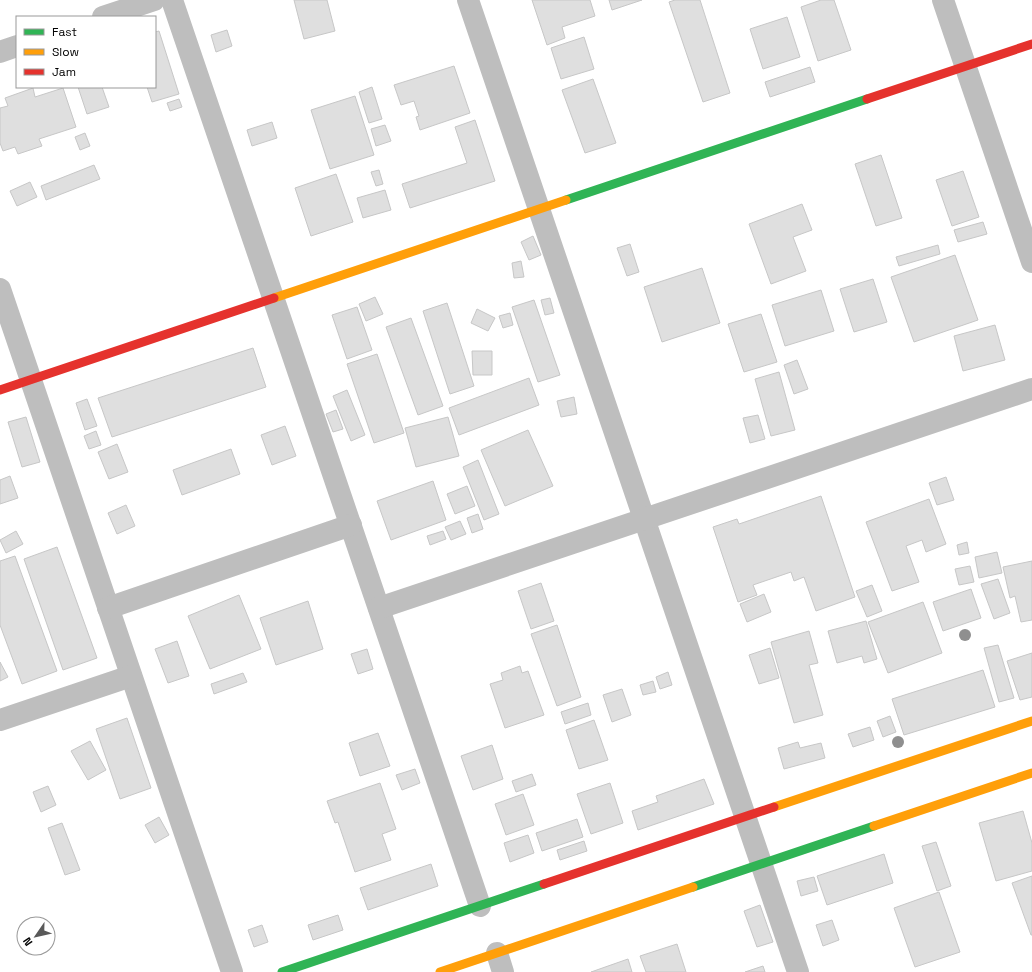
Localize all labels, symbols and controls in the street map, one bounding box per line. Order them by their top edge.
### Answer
legend [16,16,156,88]
text: Fast [52,24,77,40]
text: Slow [52,44,79,60]
text: Jam [52,64,76,80]
north arrow [16,916,56,956]
text: N [20,935,36,949]

